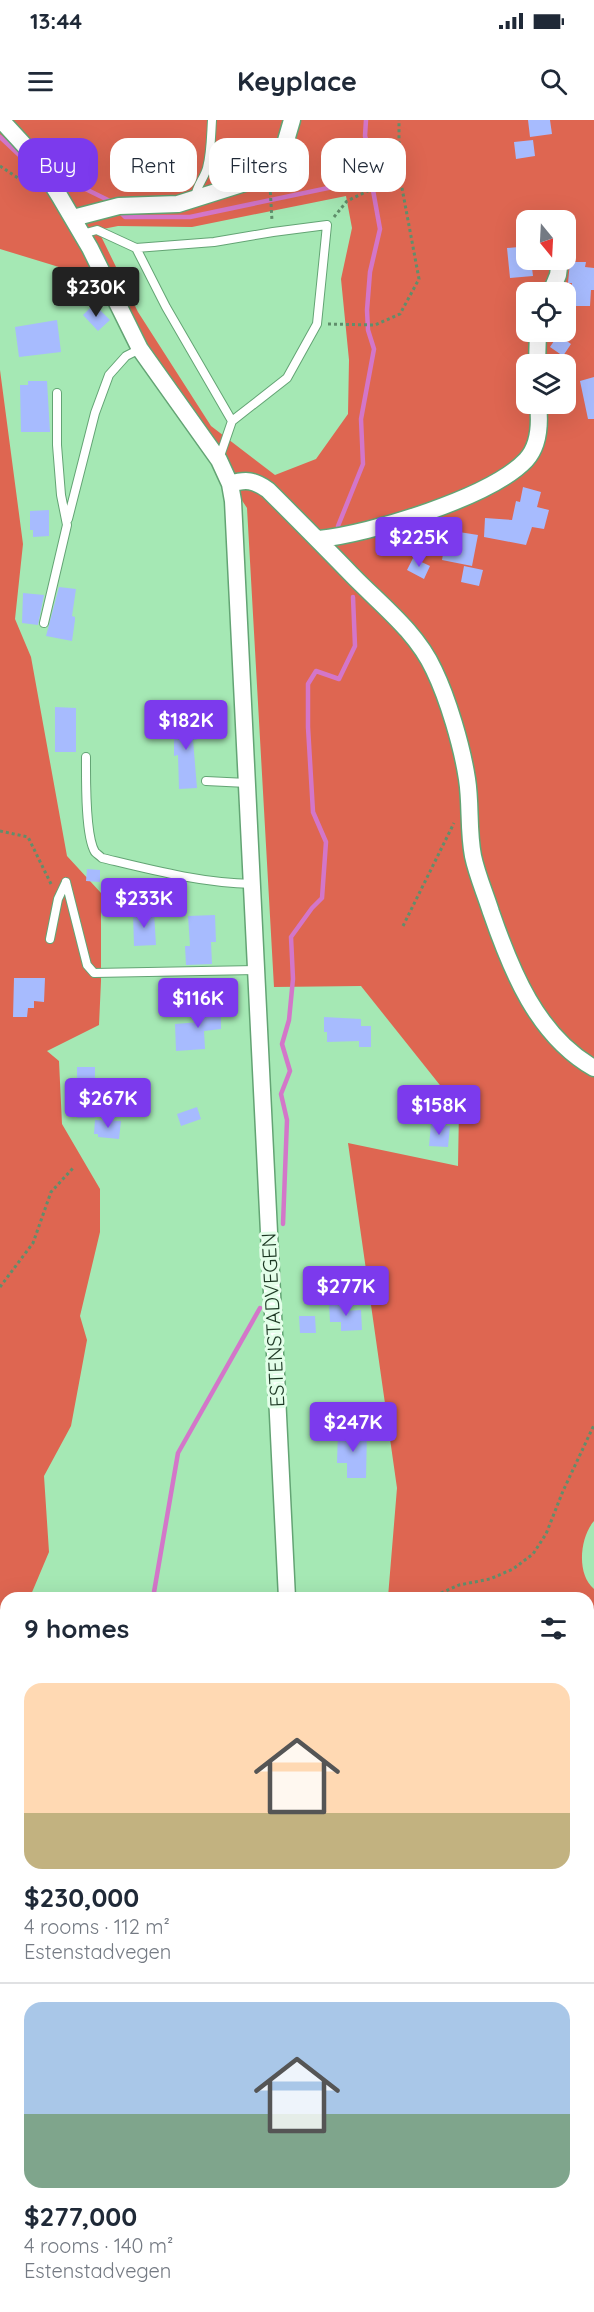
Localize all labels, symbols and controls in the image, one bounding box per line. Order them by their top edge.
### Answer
text: 13:44 [30,7,82,35]
text: Keyplace [237,64,357,98]
icon: menu [24,65,57,98]
icon: search [537,65,570,98]
chip: Buy [18,138,98,192]
chip: Rent [110,138,197,192]
chip: Filters [209,138,309,192]
chip: New [321,138,406,192]
north arrow [516,210,576,270]
map controls [516,210,576,414]
pin: $230K [54,267,138,318]
text: $230K [66,274,126,299]
button: locate [516,282,576,342]
button: layers [516,354,576,414]
pin: $225K [377,517,461,568]
text: $225K [389,524,449,549]
pin: $182K [144,700,228,751]
text: $182K [158,707,214,732]
pin: $233K [102,878,186,929]
text: $233K [115,885,173,910]
pin: $116K [156,978,240,1029]
text: $116K [172,985,224,1010]
pin: $267K [66,1078,150,1129]
text: $267K [79,1085,137,1110]
pin: $158K [397,1085,481,1136]
text: $158K [411,1092,467,1117]
street label: ESTENSTADVEGEN [255,1232,290,1408]
pin: $277K [304,1266,388,1317]
text: $277K [317,1273,375,1298]
pin: $247K [311,1402,395,1453]
text: $247K [324,1409,382,1434]
text: 9 homes [24,1612,129,1645]
icon: filters [537,1612,570,1645]
icon: home [243,1722,351,1830]
text: $230,000 [24,1881,139,1914]
text: 4 rooms · 112 m² [24,1914,170,1939]
text: Estenstadvegen [24,1939,171,1964]
icon: home [243,2041,351,2149]
text: $277,000 [24,2200,137,2233]
text: 4 rooms · 140 m² [24,2233,173,2258]
text: Estenstadvegen [24,2258,171,2283]

